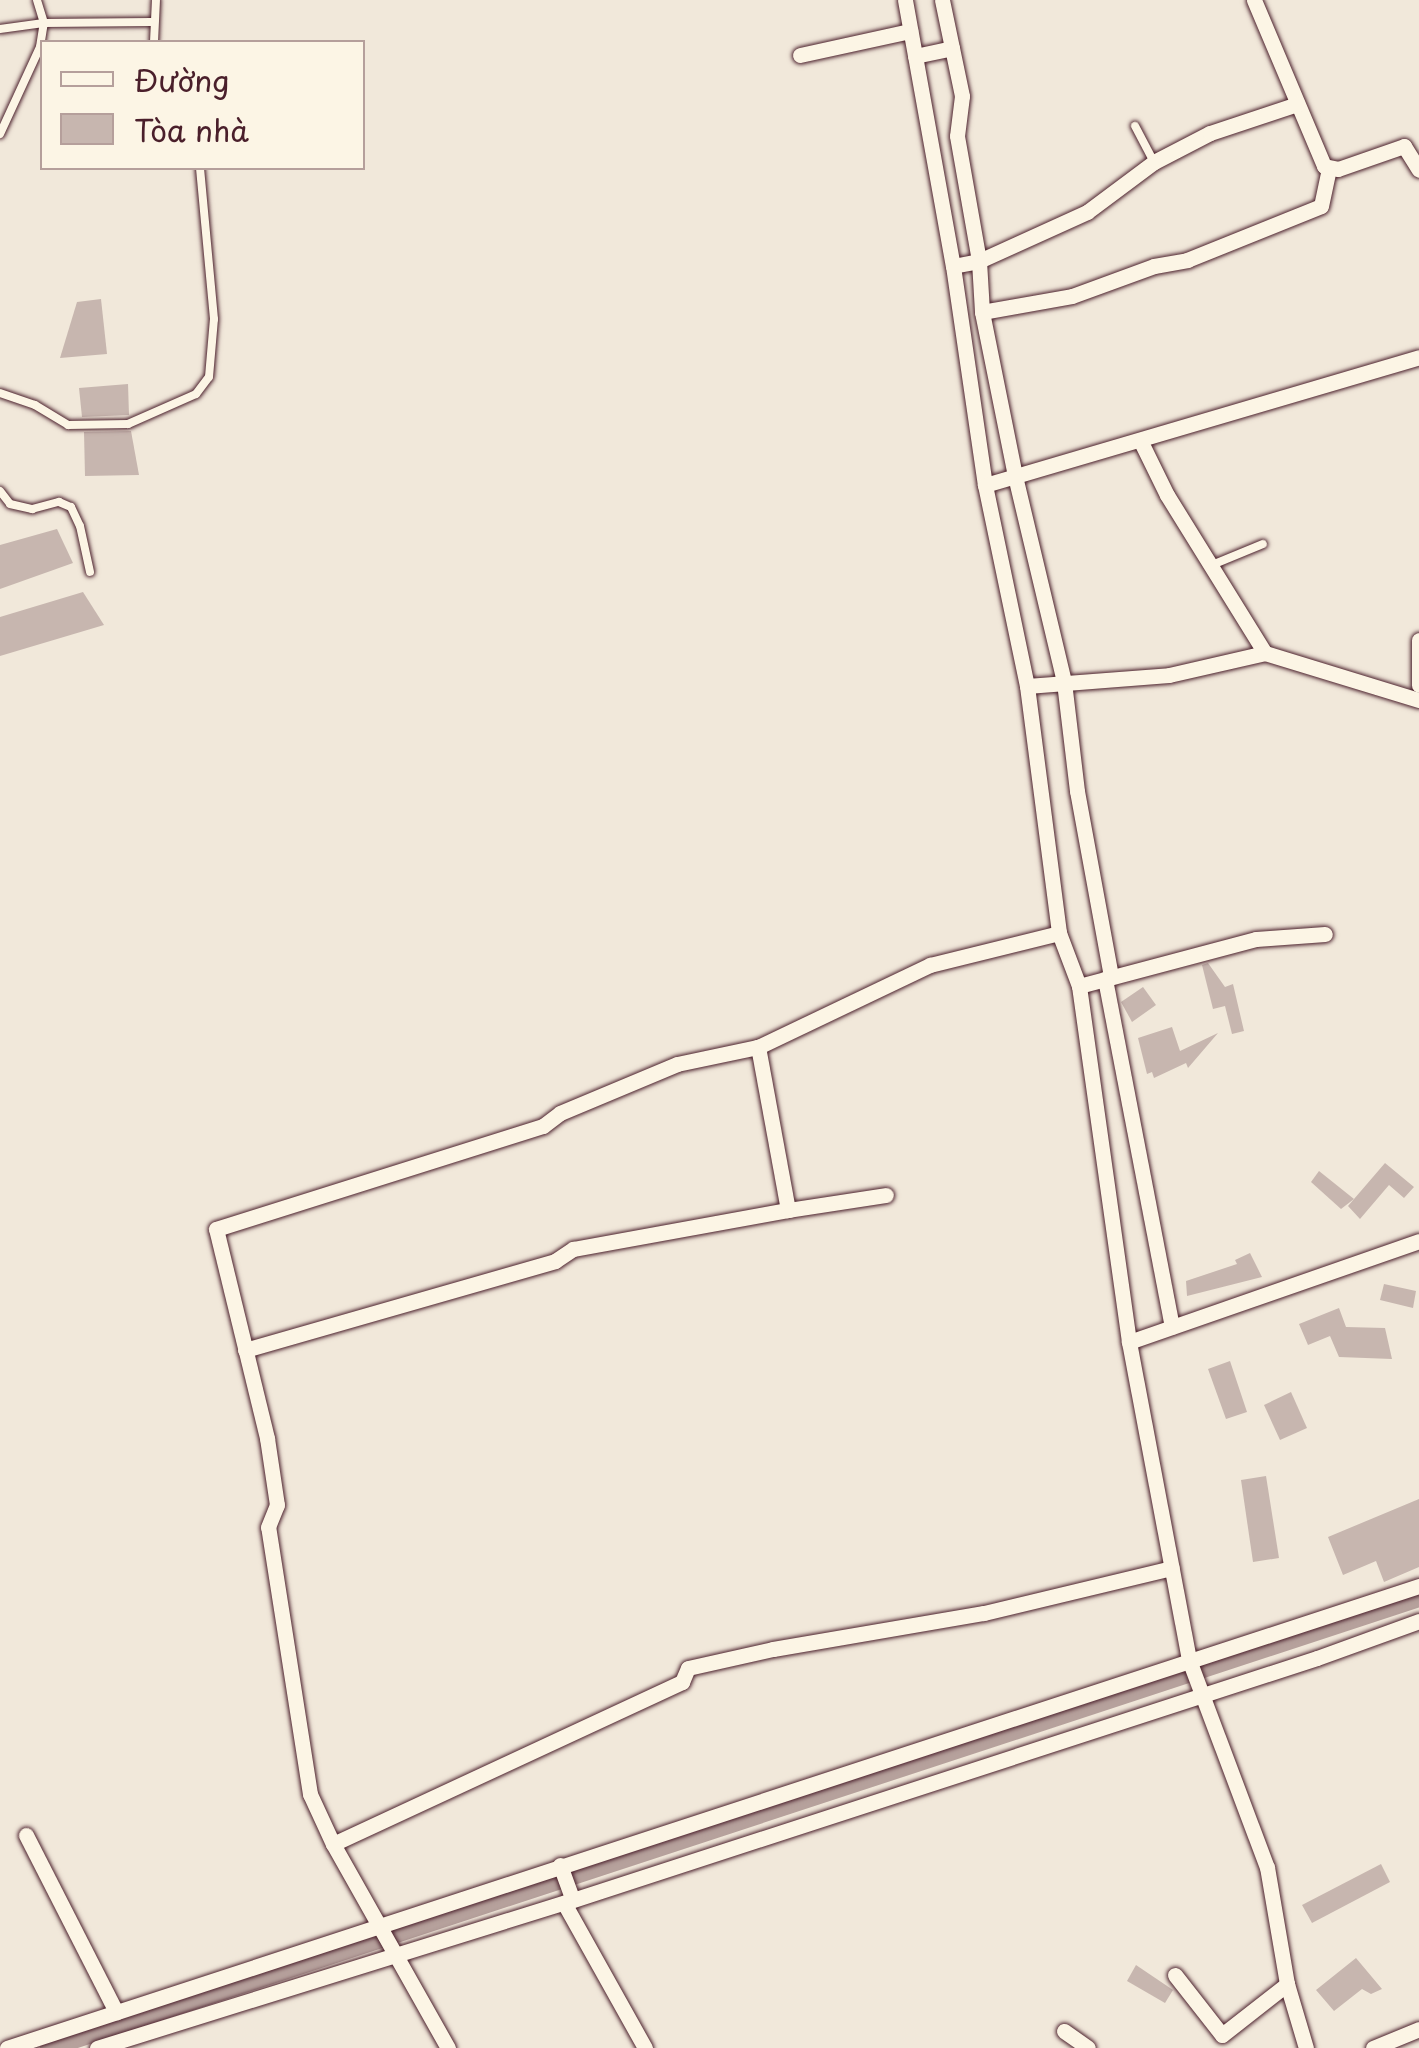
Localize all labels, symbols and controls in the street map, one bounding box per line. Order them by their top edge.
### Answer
legend [40,40,365,170]
text: Đường [134,57,229,102]
text: Tòa nhà [134,107,249,152]

